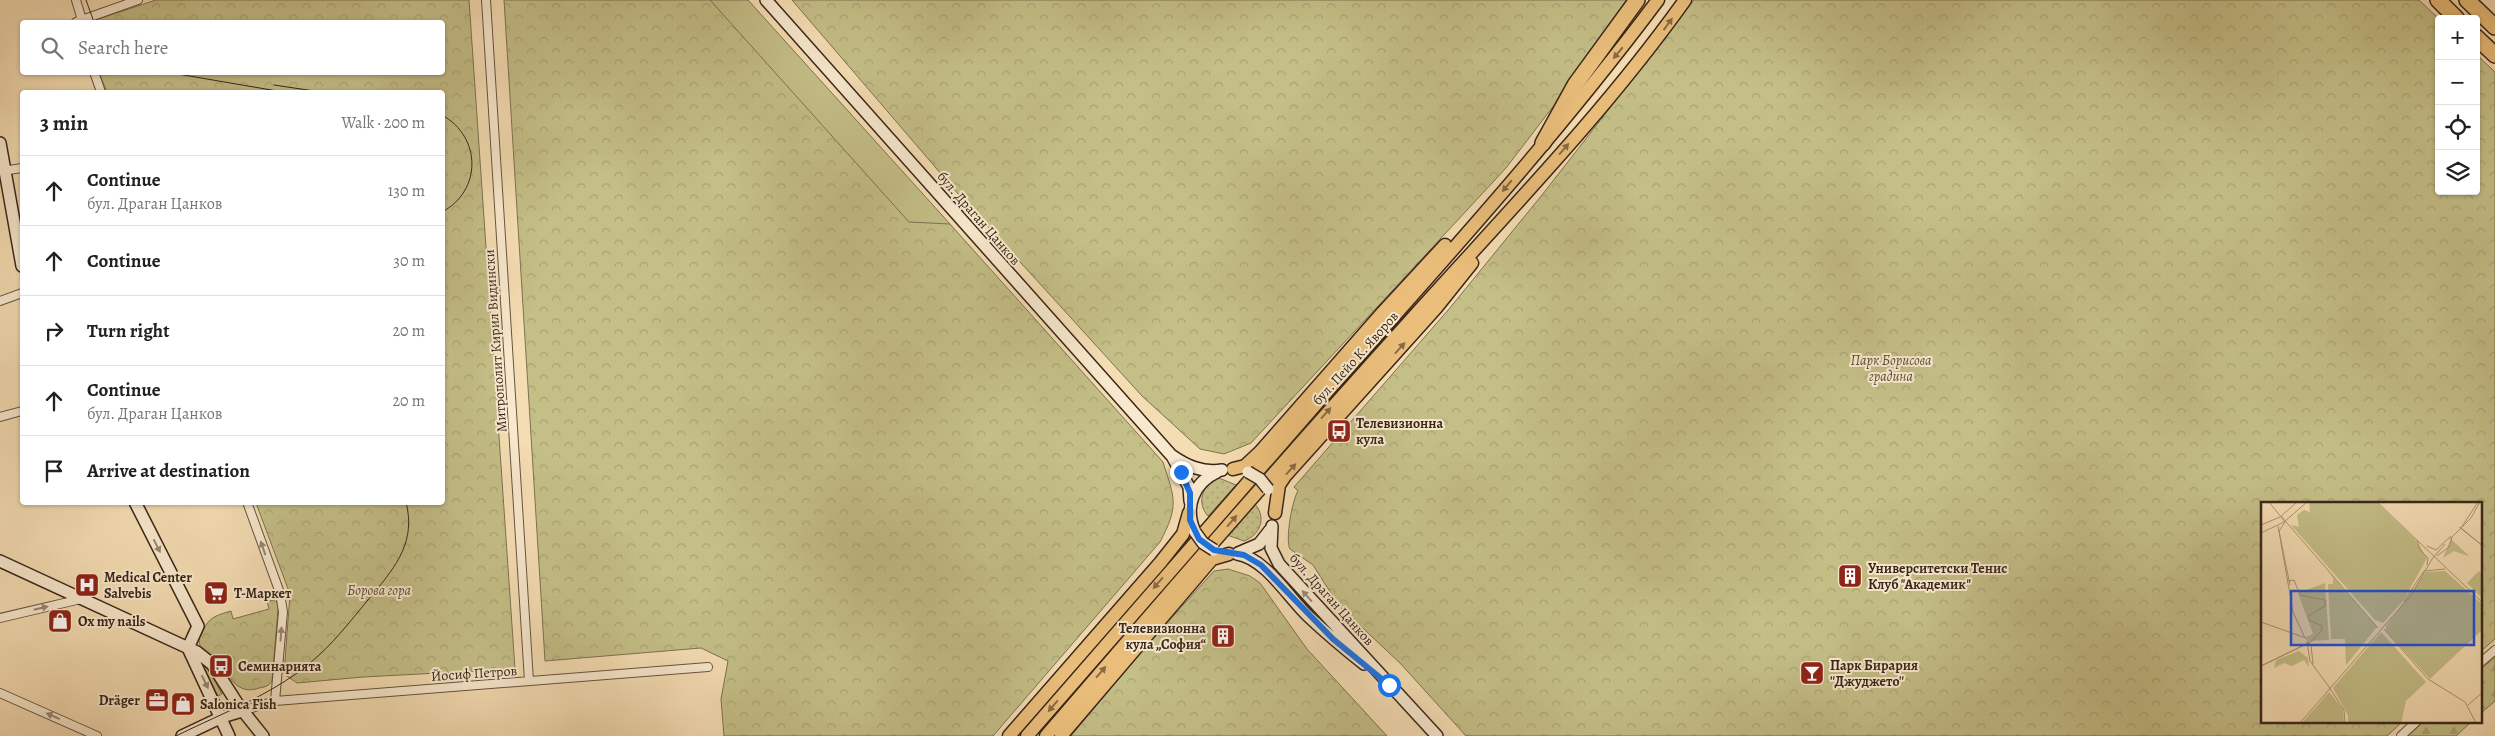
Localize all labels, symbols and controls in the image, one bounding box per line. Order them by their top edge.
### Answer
map controls [2435,15,2480,195]
button: + [2435,15,2480,60]
one-way arrow [1663,18,1673,31]
search box [20,20,445,75]
icon: search [38,34,66,62]
text: Search here [78,35,168,61]
one-way arrow [1613,46,1624,59]
button: − [2435,60,2480,105]
button: locate [2435,105,2480,150]
text: 3 min [40,109,88,137]
text: Walk · 200 m [341,112,425,134]
one-way arrow [1558,143,1569,156]
button: layers [2435,150,2480,195]
text: Continue [87,167,161,193]
street label: бул. Драган Цанков [933,167,1025,270]
icon: ahead [40,177,68,205]
one-way arrow [1502,179,1513,192]
text: 130 m [388,180,425,202]
text: бул. Драган Цанков [87,193,222,215]
icon: ahead [40,247,68,275]
text: Continue [87,248,161,274]
street label: Митрополит Кирил Видински [480,249,511,433]
text: 30 m [393,250,425,272]
street label: бул. Пейо К. Яворов [1308,307,1403,409]
icon: right [40,317,68,345]
text: Turn right [87,318,169,344]
text: 20 m [392,320,425,342]
one-way arrow [1394,342,1406,354]
park label: Парк Борисова градина [1850,351,1932,386]
text: Continue [87,377,161,403]
icon: ahead [40,387,68,415]
text: 20 m [392,390,425,412]
text: бул. Драган Цанков [87,403,222,425]
one-way arrow [1320,408,1332,420]
place label: Телевизионна кула [1356,414,1444,449]
bus stop icon: Телевизионна кула [1326,418,1352,444]
icon: arrive [40,457,68,485]
text: Arrive at destination [87,458,250,484]
route end [1170,461,1193,484]
one-way arrow [1285,463,1297,475]
inset map [2261,502,2482,724]
one-way arrow [1226,514,1237,527]
one-way arrow [153,539,161,553]
one-way arrow [259,540,267,555]
street label: бул. Драган Цанков [1285,549,1379,650]
place label: Университетски Тенис Клуб "Академик" [1868,559,2007,594]
building icon: Университетски Тенис Клуб "Академик" [1837,563,1863,589]
place label: Medical Center Salvebis [104,568,192,603]
hospital icon: Medical Center Salvebis [74,572,100,598]
one-way arrow [1153,577,1164,590]
supermarket icon: Т-Маркет [203,580,229,606]
park label: Борова гора [347,581,412,600]
place label: Т-Маркет [234,584,292,603]
one-way arrow [1301,590,1313,602]
one-way arrow [33,604,48,612]
shop icon: Ox my nails [47,608,73,634]
place label: Ox my nails [78,612,146,631]
place label: Телевизионна кула „София“ [1119,619,1206,654]
building icon: Телевизионна кула „София“ [1210,623,1236,649]
one-way arrow [277,626,285,642]
bus stop icon: Семинарията [208,653,234,679]
place label: Парк Бирария ''Джуджето'' [1830,656,1918,691]
place label: Семинарията [238,657,322,676]
bar icon: Парк Бирария ''Джуджето'' [1799,660,1825,686]
street label: Йосиф Петров [430,661,518,686]
one-way arrow [1095,666,1106,679]
route start [1378,674,1401,697]
one-way arrow [201,675,209,689]
office icon: Dräger [144,687,170,713]
place label: Dräger [99,691,140,710]
shop icon: Salonica Fish [170,691,196,717]
place label: Salonica Fish [200,695,277,714]
one-way arrow [1047,700,1058,713]
one-way arrow [46,712,60,720]

